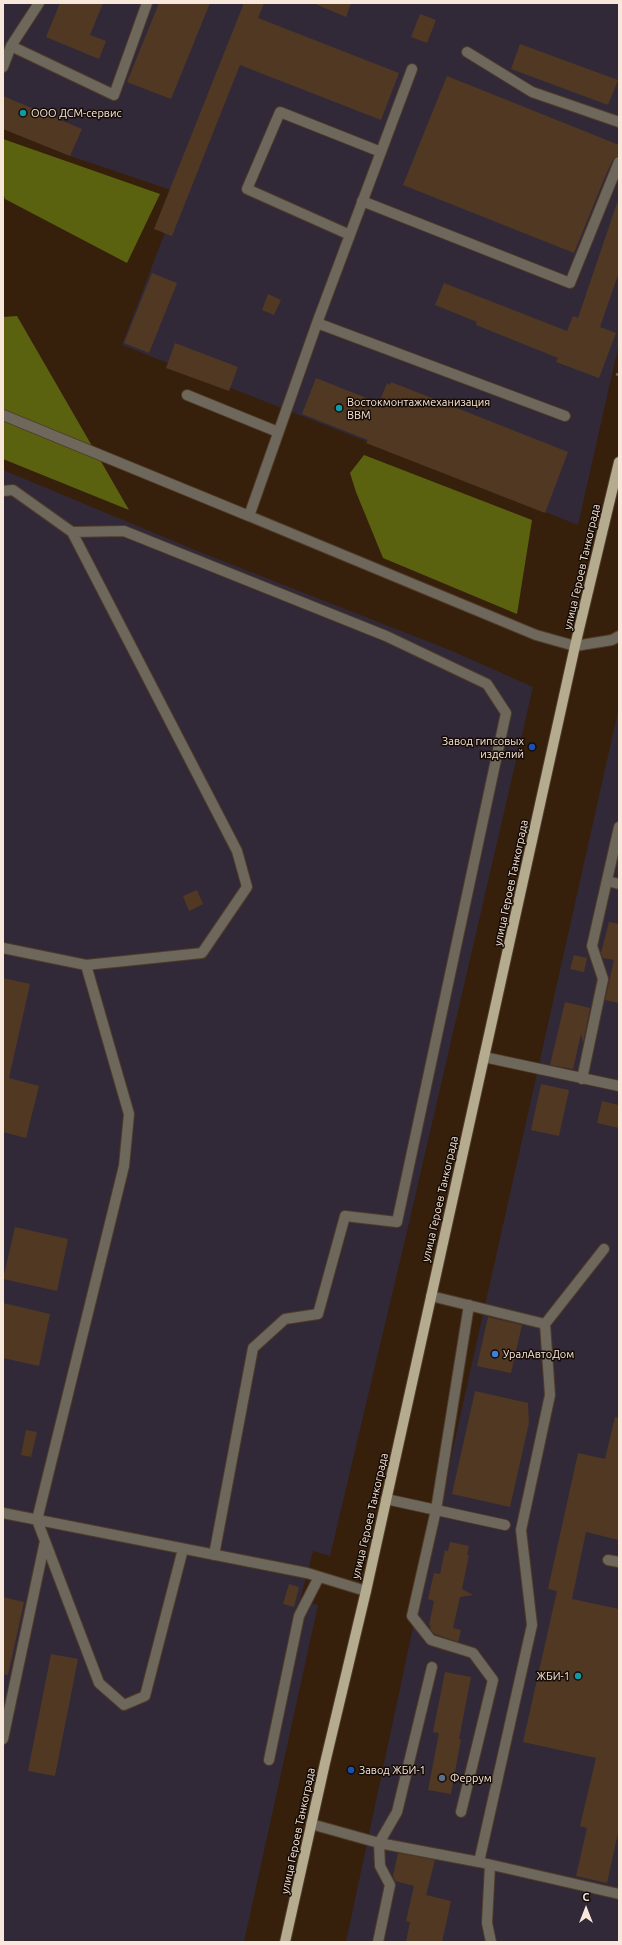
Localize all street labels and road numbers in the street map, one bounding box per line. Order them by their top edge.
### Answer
street label: улица Героев Танкограда [561,503,603,631]
street label: улица Героев Танкограда [491,819,531,947]
street label: улица Героев Танкограда [419,1135,461,1263]
street label: улица Героев Танкограда [349,1452,391,1580]
street label: улица Героев Танкограда [278,1767,318,1895]

